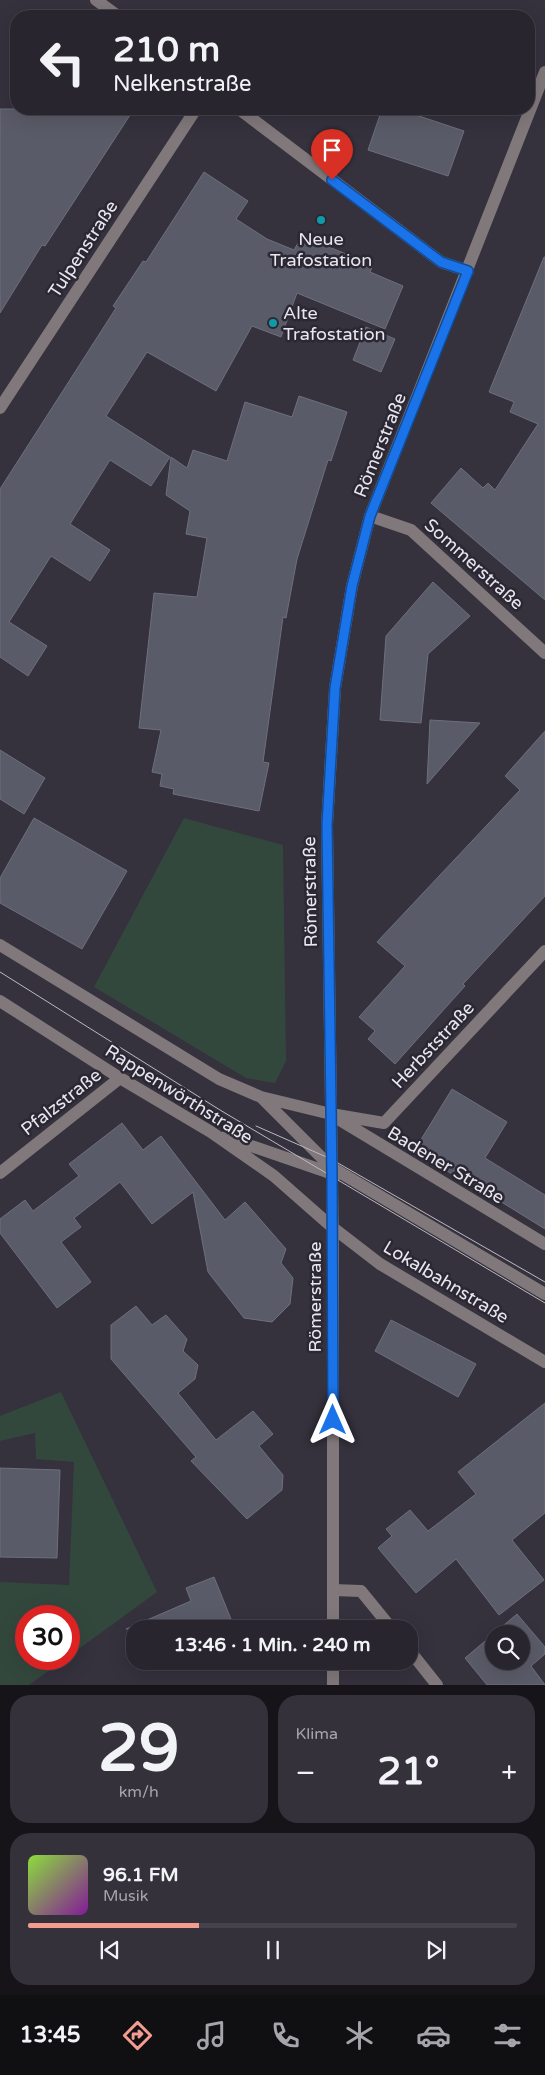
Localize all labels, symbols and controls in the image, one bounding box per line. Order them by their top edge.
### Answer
text: 210 m [113,29,220,71]
icon: left [30,30,95,95]
text: Nelkenstraße [113,71,251,97]
pin [311,129,353,180]
icon: arrive [318,136,346,164]
street label: Tulpenstraße [43,196,123,302]
marker: Neue Trafostation [315,214,327,226]
place label: Neue Trafostation [270,228,372,271]
place label: Alte Trafostation [283,302,386,345]
marker: Alte Trafostation [267,317,279,329]
street label: Römerstraße [349,389,411,501]
street label: Sommerstraße [420,514,528,614]
street label: Römerstraße [298,836,322,948]
street label: Herbststraße [387,997,479,1093]
street label: Rappenwörthstraße [101,1040,257,1148]
street label: Pfalzstraße [16,1064,106,1140]
street label: Badener Straße [384,1121,508,1209]
street label: Lokalbahnstraße [379,1236,513,1328]
street label: Römerstraße [304,1242,326,1352]
position arrow [306,1393,358,1445]
speed limit sign: 30 [15,1605,80,1670]
map controls [485,1625,530,1670]
button: search [485,1625,530,1670]
text: 13:46 · 1 Min. · 240 m [174,1634,370,1656]
text: 29 [98,1710,180,1789]
text: Klima [296,1724,338,1744]
text: 21° [377,1749,439,1795]
text: − [296,1756,315,1790]
text: + [501,1756,517,1790]
text: km/h [119,1782,159,1802]
text: 96.1 FM [103,1864,179,1886]
text: Musik [103,1886,148,1906]
icon: previous [96,1936,124,1964]
icon: pause [259,1936,287,1964]
icon: next [422,1936,450,1964]
icon: directions [120,2018,155,2053]
icon: music [194,2018,229,2053]
icon: phone [268,2018,303,2053]
icon: climate [342,2018,377,2053]
icon: car [416,2018,451,2053]
icon: filters [490,2018,525,2053]
text: 13:45 [20,2022,81,2048]

